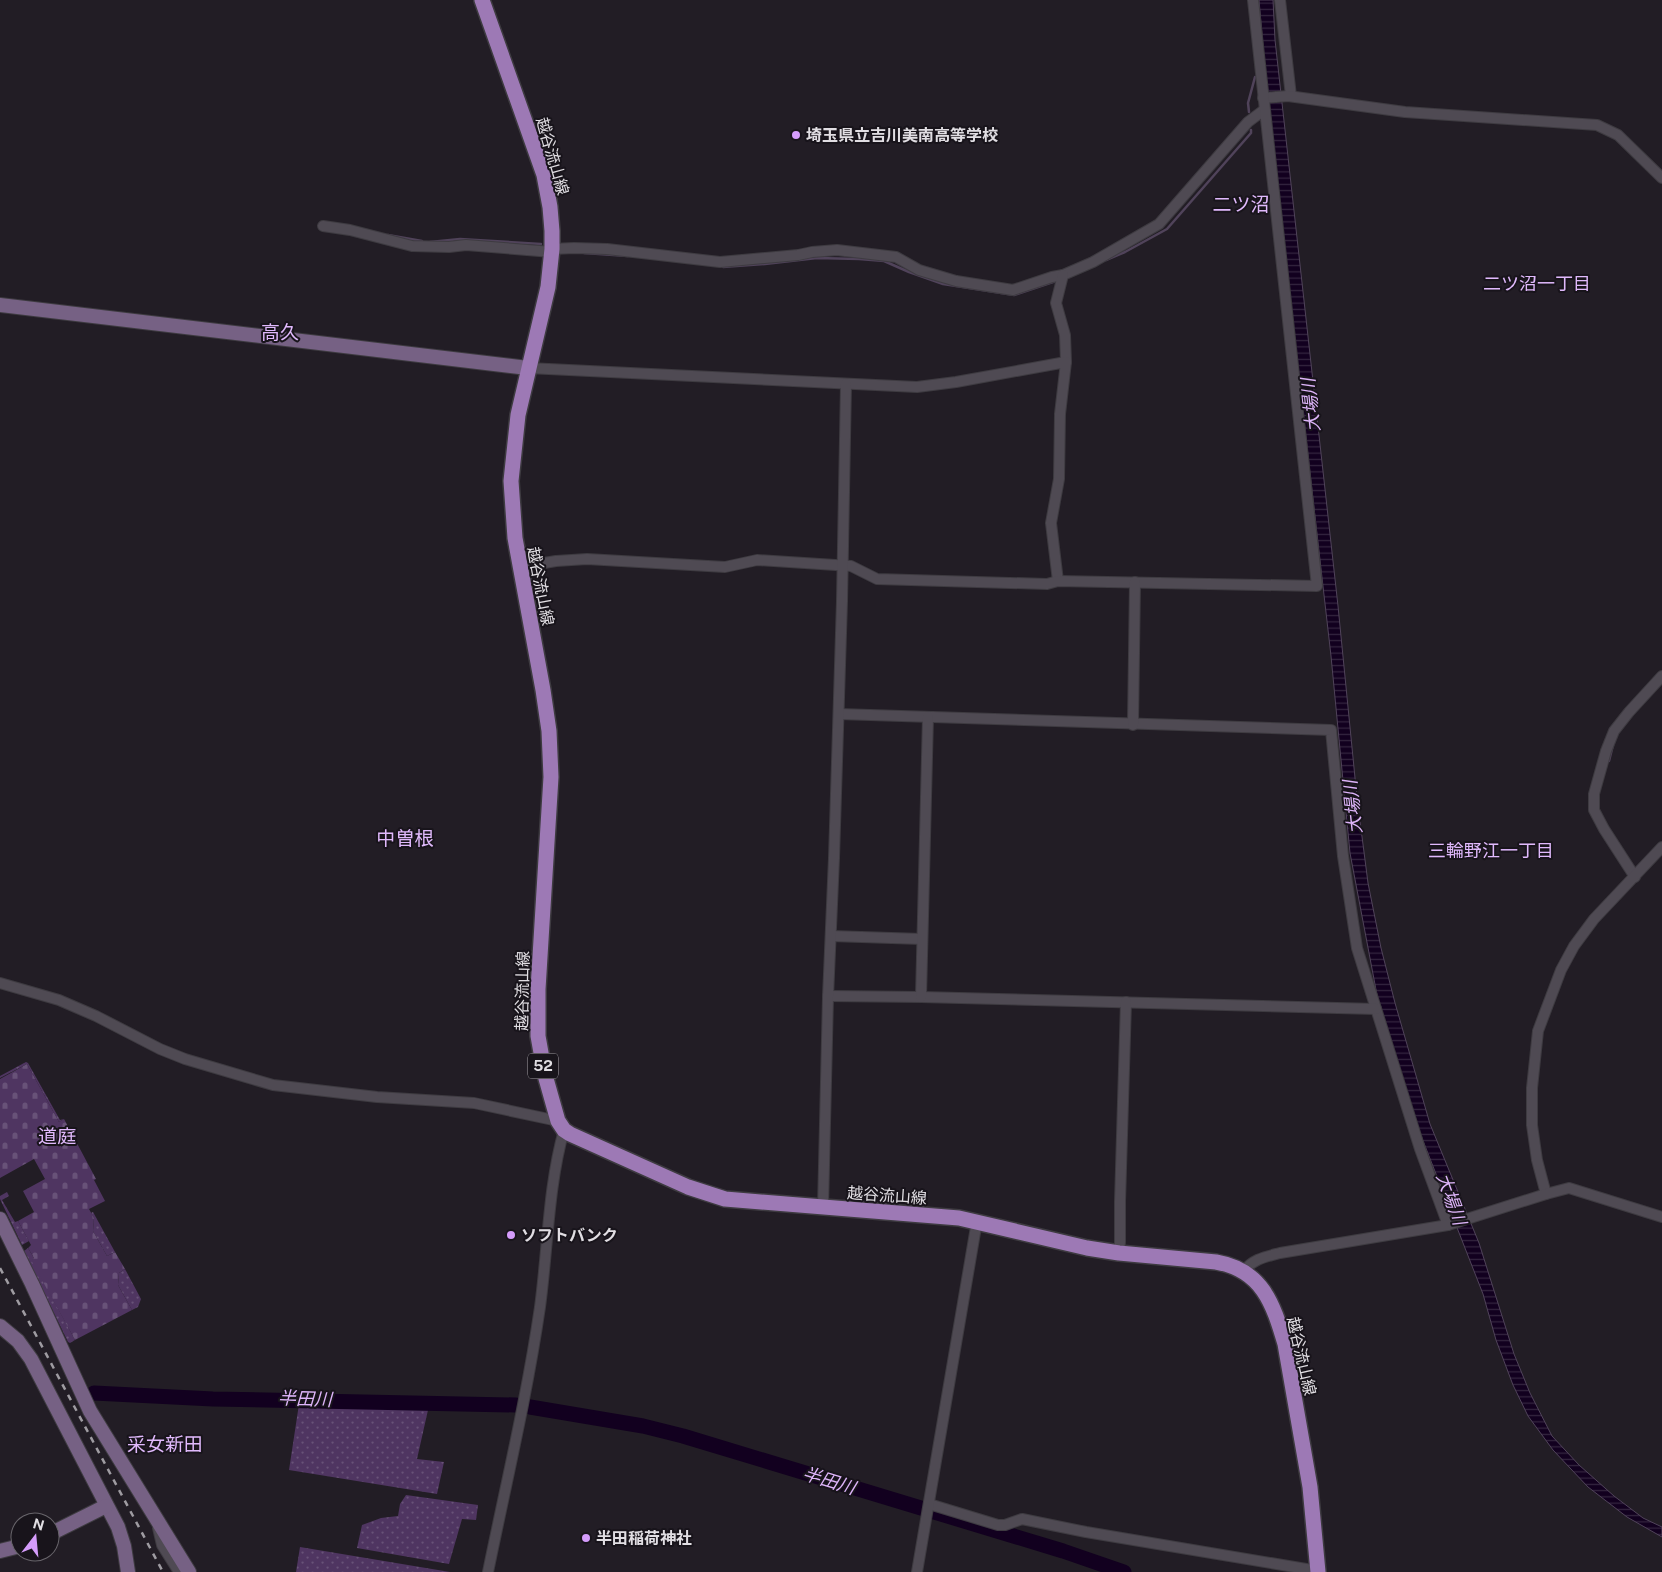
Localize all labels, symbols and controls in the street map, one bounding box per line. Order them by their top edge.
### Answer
street label: 越谷流山線 [532,115,573,197]
place label: 埼玉県立吉川美南高等学校 [806,126,998,145]
marker: 埼玉県立吉川美南高等学校 [790,129,802,141]
district label: 二ツ沼 [1212,193,1270,215]
district label: 二ツ沼一丁目 [1483,273,1591,294]
district label: 高久 [261,321,299,343]
water label: 大場川 [1297,375,1324,433]
street label: 越谷流山線 [524,545,557,627]
water label: 大場川 [1339,777,1366,835]
district label: 中曽根 [376,827,434,849]
district label: 三輪野江一丁目 [1428,840,1554,861]
street label: 越谷流山線 [512,951,533,1031]
road number: 52 [528,1054,558,1078]
district label: 道庭 [38,1125,76,1147]
water label: 大場川 [1432,1170,1471,1230]
street label: 越谷流山線 [846,1183,928,1208]
place label: ソフトバンク [521,1226,618,1245]
marker: ソフトバンク [505,1229,517,1241]
street label: 越谷流山線 [1283,1315,1320,1397]
water label: 半田川 [278,1387,334,1410]
district label: 采女新田 [127,1433,203,1455]
water label: 半田川 [800,1463,860,1499]
north arrow [10,1512,60,1562]
text: N [31,1515,46,1534]
place label: 半田稲荷神社 [596,1529,692,1548]
marker: 半田稲荷神社 [580,1532,592,1544]

